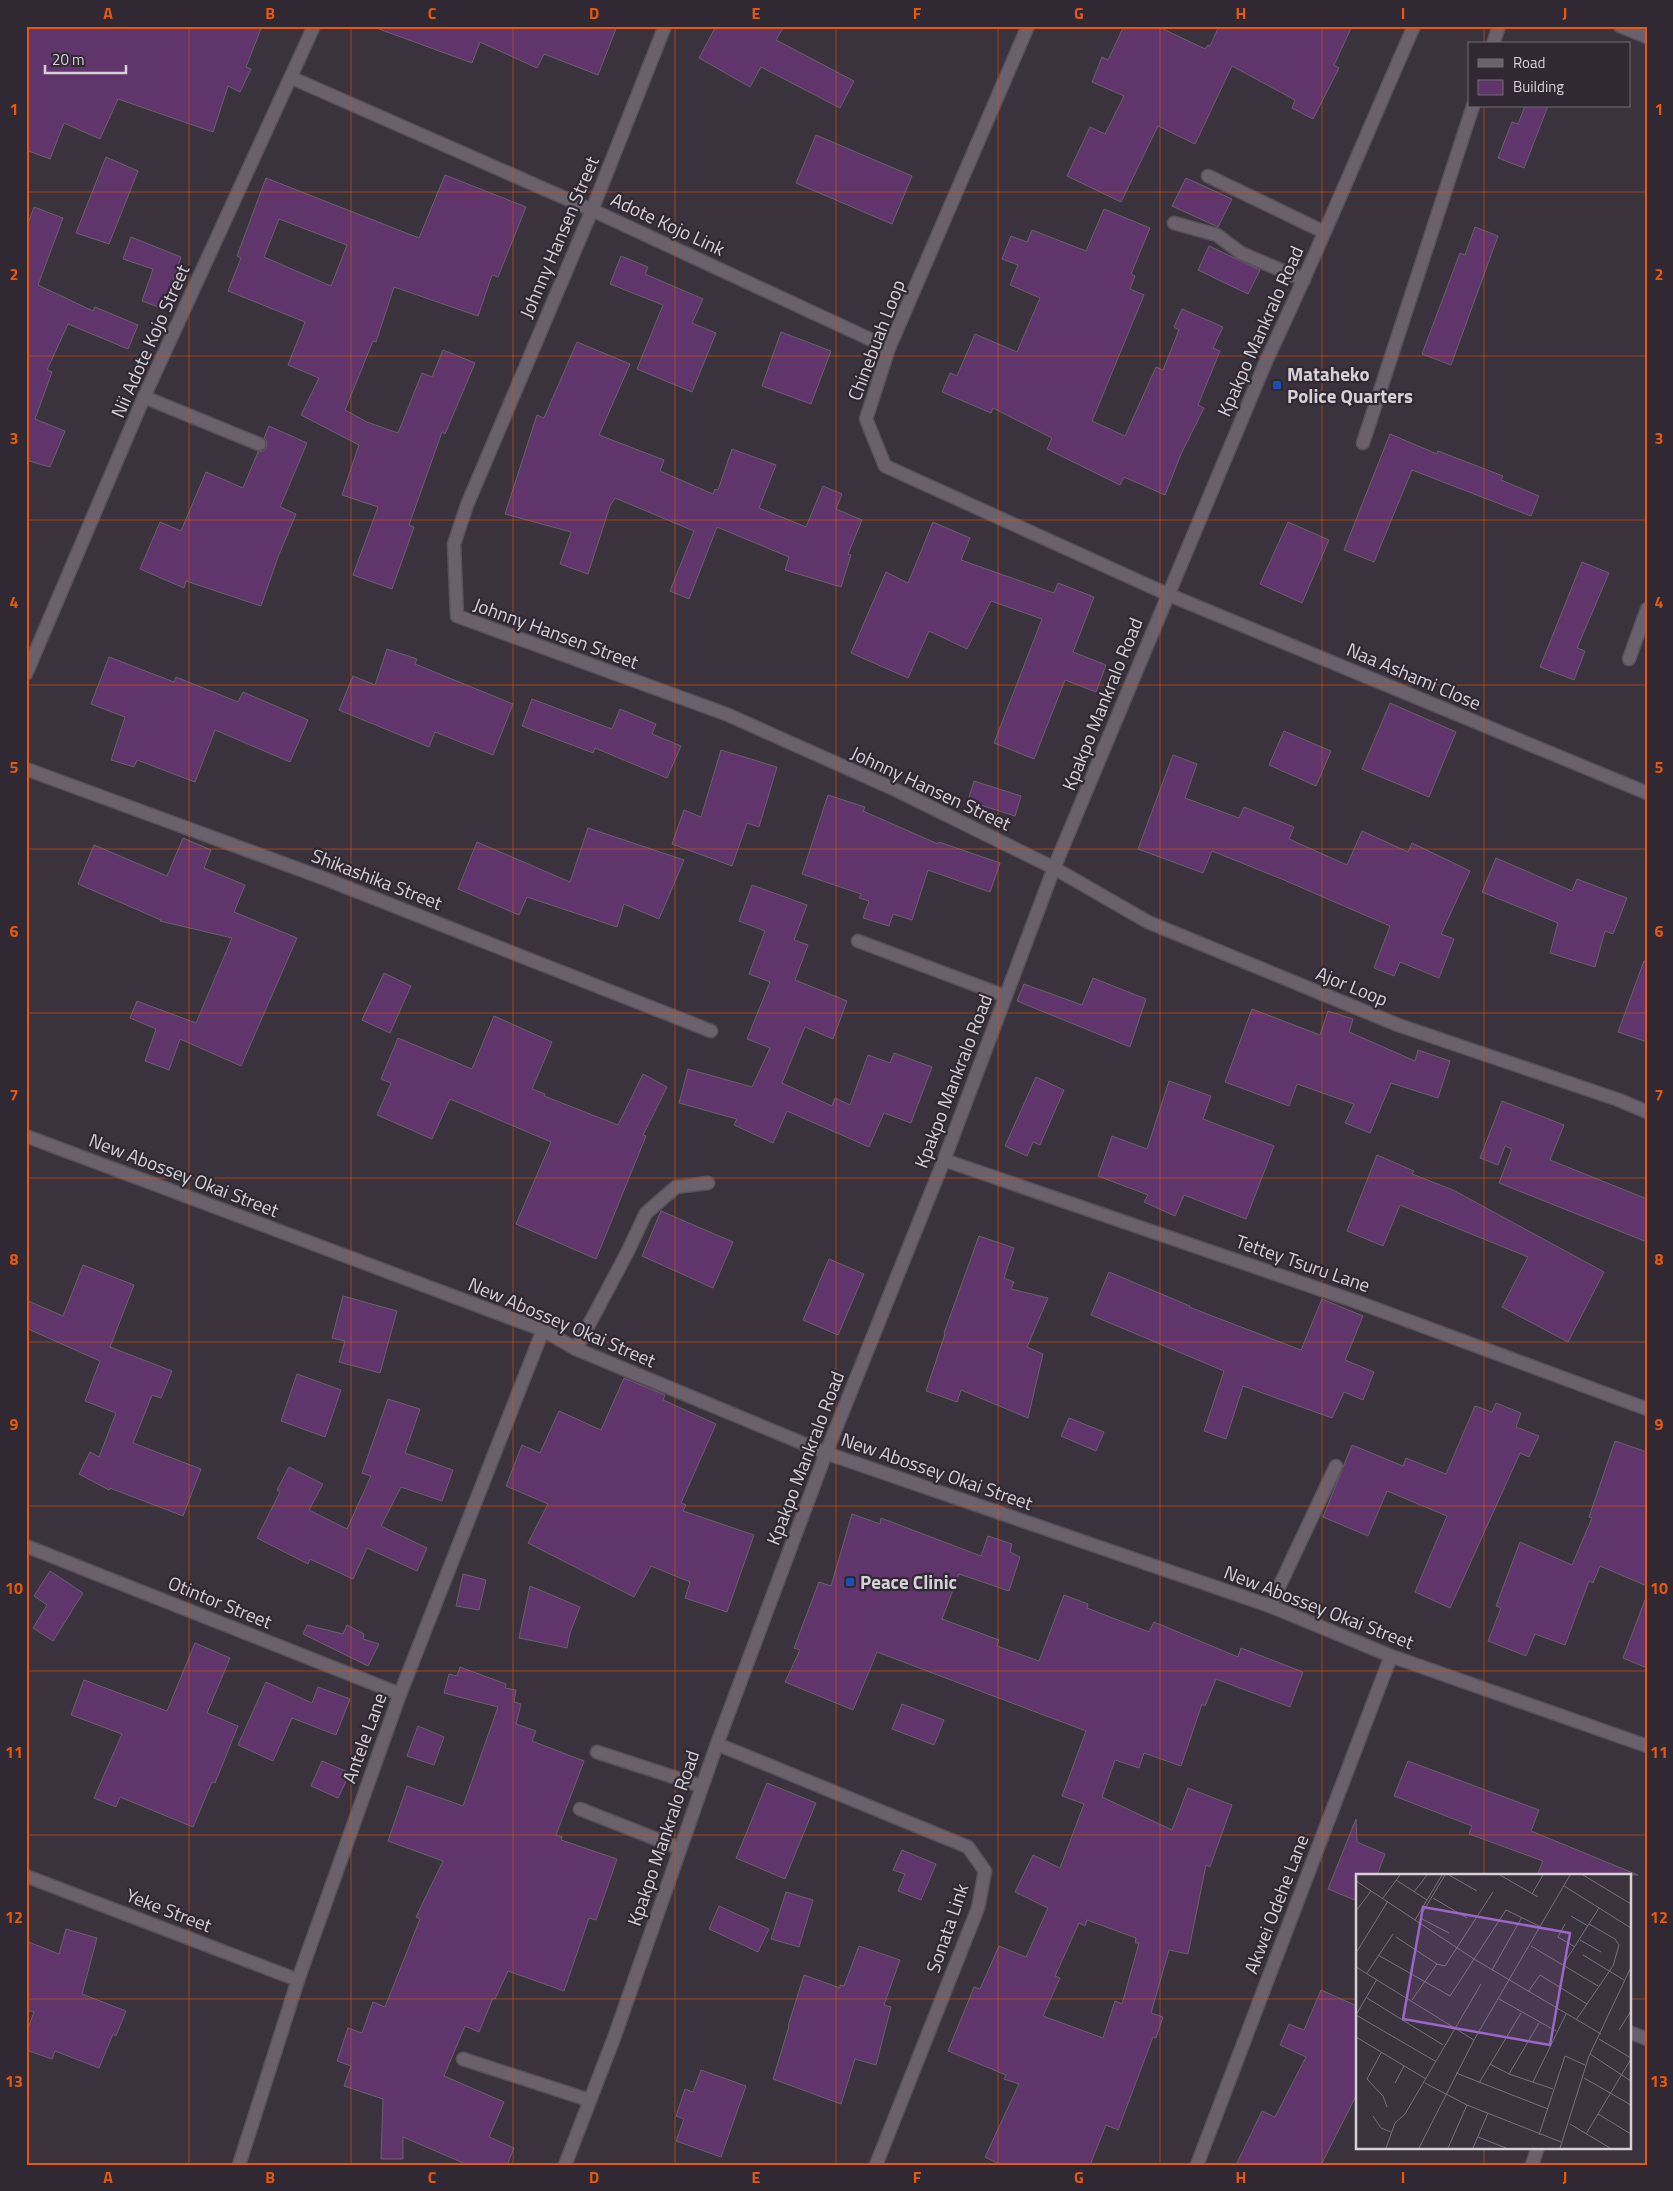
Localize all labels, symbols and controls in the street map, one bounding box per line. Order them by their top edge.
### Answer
text: A [103,1,113,25]
text: B [265,1,275,25]
text: C [428,1,437,25]
text: D [589,1,599,25]
text: E [752,1,761,25]
text: F [913,1,922,25]
text: G [1074,1,1084,25]
text: H [1236,1,1246,25]
text: I [1401,1,1405,25]
text: J [1563,1,1567,25]
scale bar [45,42,126,74]
legend [1468,42,1630,108]
text: 20 m [52,48,85,71]
text: Road [1513,51,1545,74]
text: Building [1513,75,1564,98]
text: 1 [10,97,18,121]
text: 1 [1655,97,1663,121]
street label: Johnny Hansen Street [511,151,606,322]
street label: Adote Kojo Link [606,184,730,263]
street label: Kpakpo Mankralo Road [1209,241,1310,421]
street label: Nii Adote Kojo Street [103,259,196,422]
text: 2 [10,262,18,286]
text: 2 [1655,262,1663,286]
street label: Chinebuah Loop [839,275,912,405]
place label: Mataheko Police Quarters [1287,359,1413,410]
marker: Mataheko Police Quarters [1271,379,1283,391]
text: 3 [10,426,18,450]
text: 3 [1655,426,1663,450]
street label: Johnny Hansen Street [470,589,643,676]
text: 4 [10,590,19,614]
text: 4 [1655,590,1664,614]
street label: Kpakpo Mankralo Road [1054,613,1149,795]
street label: Naa Ashami Close [1343,634,1486,717]
street label: Johnny Hansen Street [846,738,1016,838]
text: 5 [10,755,19,779]
text: 5 [1655,755,1664,779]
street label: Shikashika Street [307,840,447,917]
text: 6 [10,919,19,943]
text: 6 [1655,919,1664,943]
street label: Ajor Loop [1312,958,1393,1013]
street label: Kpakpo Mankralo Road [906,990,999,1172]
text: 7 [10,1083,18,1107]
text: 7 [1655,1083,1663,1107]
street label: New Abossey Okai Street [85,1125,284,1224]
street label: Tettey Tsuru Lane [1232,1226,1374,1299]
text: 8 [10,1247,19,1271]
text: 8 [1655,1247,1664,1271]
street label: New Abossey Okai Street [464,1269,661,1374]
street label: Kpakpo Mankralo Road [758,1367,851,1549]
text: 9 [10,1412,19,1436]
text: 9 [1655,1412,1664,1436]
street label: New Abossey Okai Street [837,1424,1037,1517]
street label: New Abossey Okai Street [1220,1557,1419,1656]
street label: Otintor Street [164,1567,277,1636]
place label: Peace Clinic [860,1567,957,1596]
text: 10 [5,1576,23,1600]
marker: Peace Clinic [844,1576,856,1588]
text: 10 [1650,1576,1668,1600]
street label: Antele Lane [334,1689,393,1787]
text: 11 [5,1740,23,1764]
text: 11 [1650,1740,1668,1764]
street label: Kpakpo Mankralo Road [619,1746,706,1930]
street label: Akwei Odehe Lane [1236,1830,1315,1978]
inset map [1356,1874,1630,2148]
street label: Sonata Link [918,1879,975,1977]
street label: Yeke Street [122,1880,217,1939]
text: 12 [5,1905,23,1929]
text: 12 [1650,1905,1668,1929]
text: 13 [5,2069,23,2093]
text: 13 [1650,2069,1668,2093]
text: A [103,2165,113,2189]
text: B [265,2165,275,2189]
text: C [428,2165,437,2189]
text: D [589,2165,599,2189]
text: E [752,2165,761,2189]
text: F [913,2165,922,2189]
text: G [1074,2165,1084,2189]
text: H [1236,2165,1246,2189]
text: I [1401,2165,1405,2189]
text: J [1563,2165,1567,2189]

